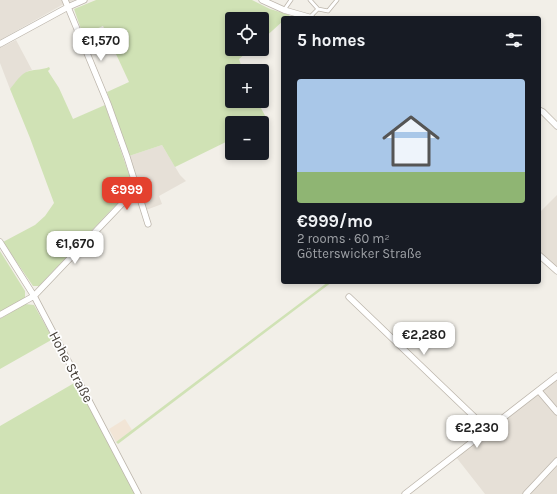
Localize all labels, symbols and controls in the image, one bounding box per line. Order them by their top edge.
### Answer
map controls [225,12,269,160]
button: locate [225,12,269,56]
pin: €1,570 [68,28,134,62]
icon: filters [503,29,525,51]
text: 5 homes [297,30,366,50]
text: €1,570 [82,33,120,48]
button: + [225,64,269,108]
icon: home [375,105,447,177]
button: − [225,116,269,160]
pin: €999 [103,177,151,211]
text: €999 [111,182,143,197]
text: €999/mo [297,211,373,231]
pin: €1,670 [42,231,108,265]
text: 2 rooms · 60 m² [297,231,390,246]
text: €1,670 [56,236,94,251]
text: Götterswicker Straße [297,246,422,261]
pin: €2,280 [391,322,457,356]
text: €2,280 [402,327,446,342]
street label: Hohe Straße [45,328,97,406]
pin: €2,230 [444,415,510,449]
text: €2,230 [455,420,499,435]

